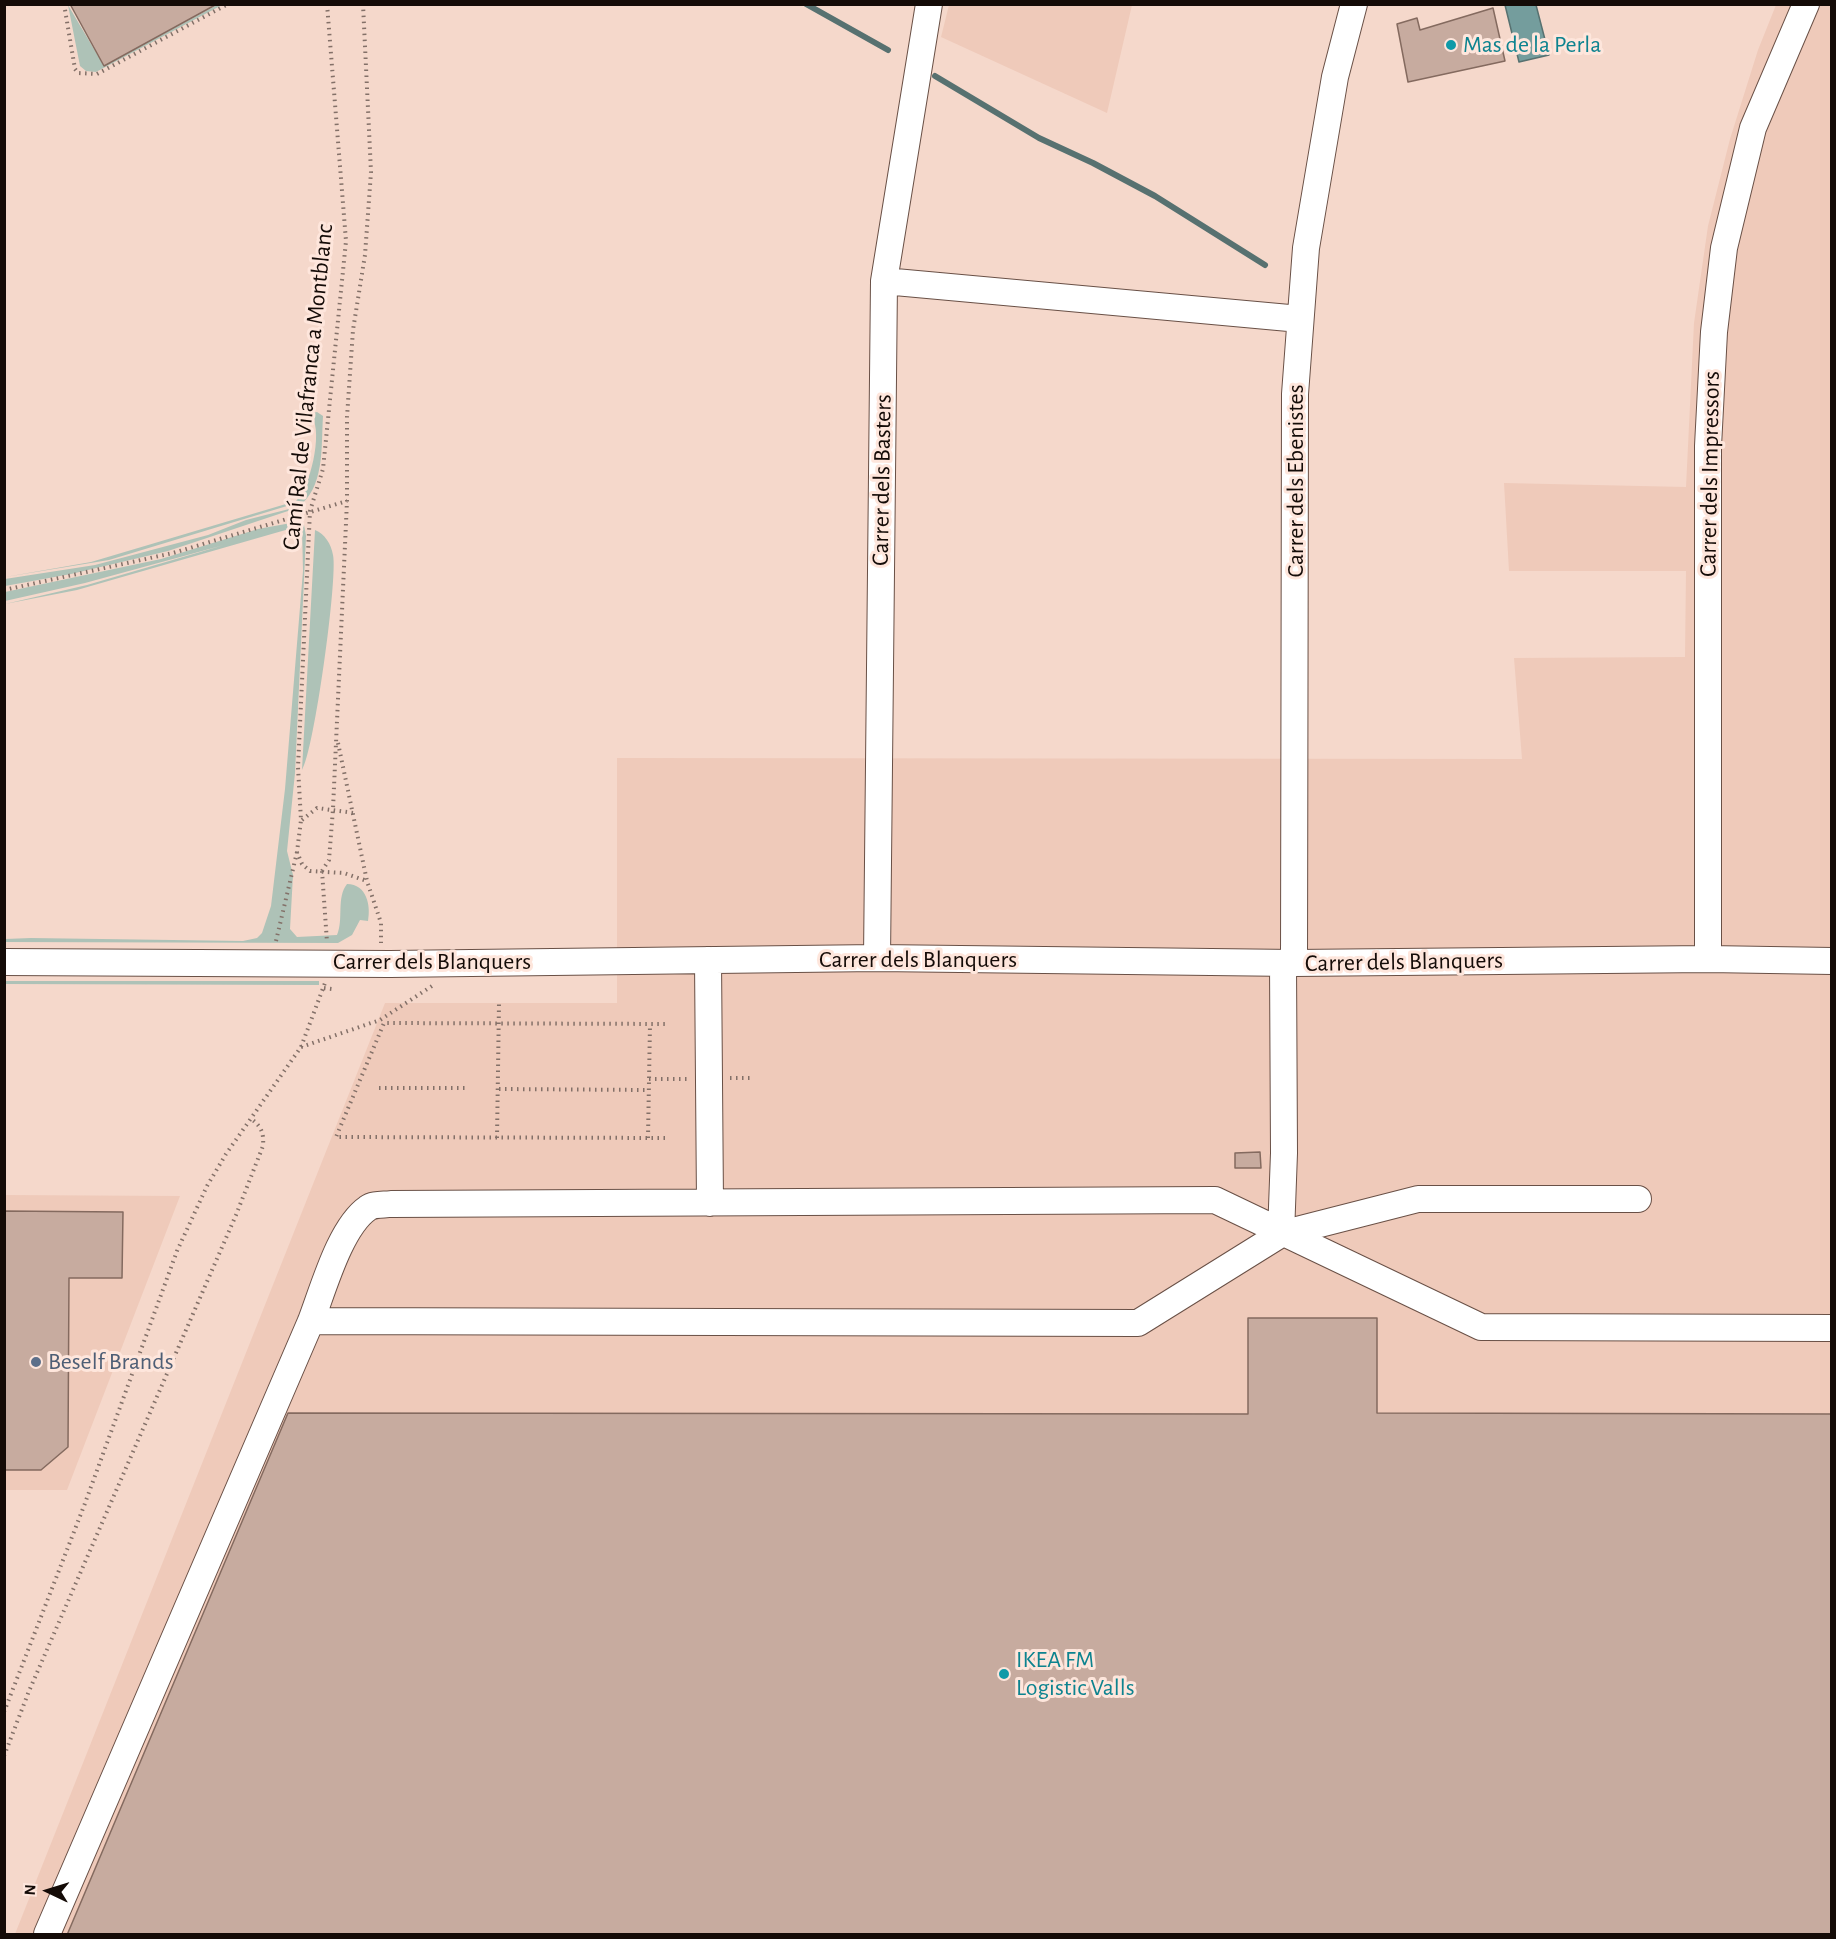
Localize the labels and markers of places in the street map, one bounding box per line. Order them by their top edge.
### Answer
place label: Mas de la Perla [1463,31,1601,59]
marker: Mas de la Perla [1444,38,1458,52]
place label: Beself Brands [48,1348,174,1376]
marker: Beself Brands [29,1355,43,1369]
place label: IKEA FM Logistic Valls [1016,1646,1135,1702]
marker: IKEA FM Logistic Valls [997,1667,1011,1681]

